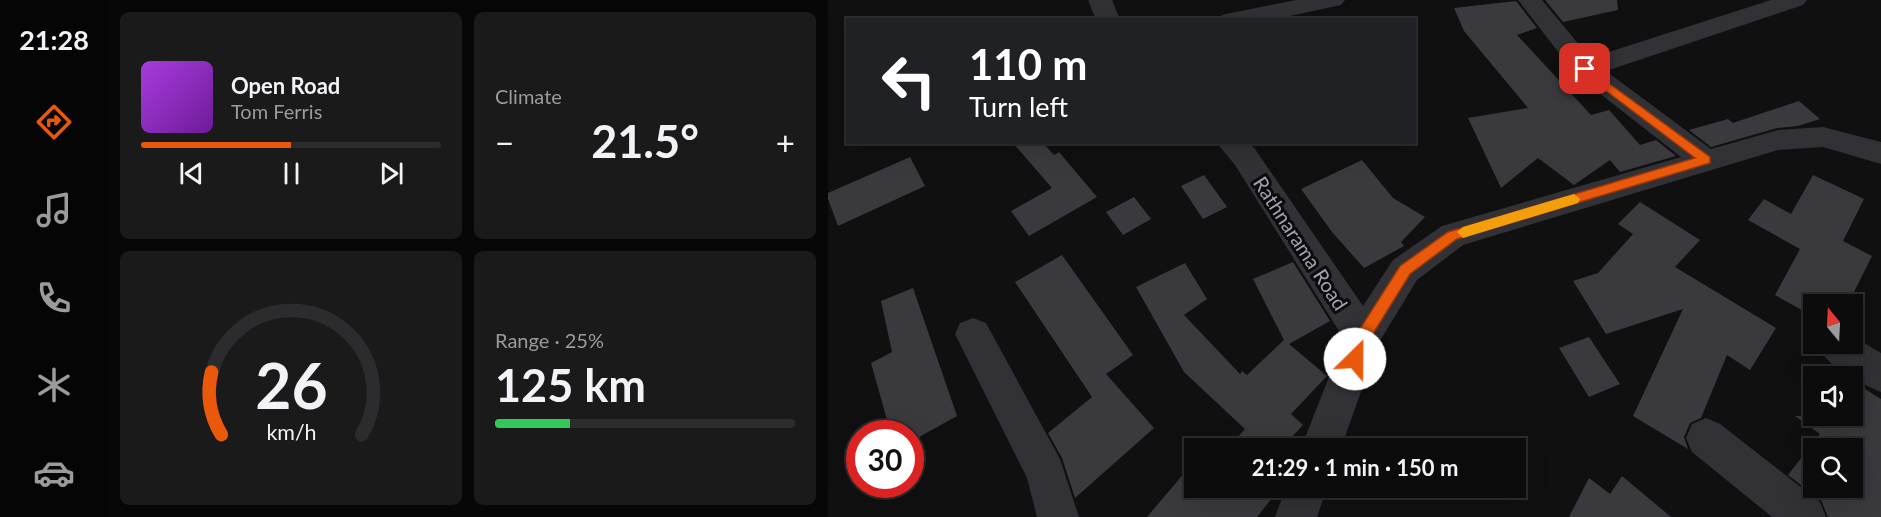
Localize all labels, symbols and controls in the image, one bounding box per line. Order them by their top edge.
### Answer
text: 21:28 [19,23,89,56]
text: 110 m [969,39,1087,89]
icon: left [870,42,948,120]
pin [1559,43,1610,94]
icon: arrive [1568,52,1601,85]
text: Open Road [231,72,340,99]
text: Climate [495,84,562,108]
text: Turn left [969,90,1068,123]
text: Tom Ferris [231,99,322,123]
icon: directions [33,101,75,143]
text: 21.5° [591,114,699,168]
text: − [495,122,514,162]
text: + [776,122,795,162]
icon: previous [175,157,208,190]
icon: pause [275,157,308,190]
icon: next [375,157,408,190]
street label: Rathnarama Road [1249,172,1353,314]
icon: music [33,189,75,231]
icon: phone [33,277,75,319]
north arrow [1803,294,1863,354]
map controls [1803,294,1863,498]
position arrow [1323,327,1387,391]
text: Range · 25% [495,328,604,352]
text: 26 [255,347,327,422]
text: 125 km [495,358,646,412]
icon: climate [33,364,75,406]
button: sound [1803,366,1863,426]
text: km/h [266,419,316,445]
speed limit sign: 30 [846,420,924,498]
button: search [1803,438,1863,498]
icon: car [33,452,75,494]
text: 21:29 · 1 min · 150 m [1252,454,1458,481]

